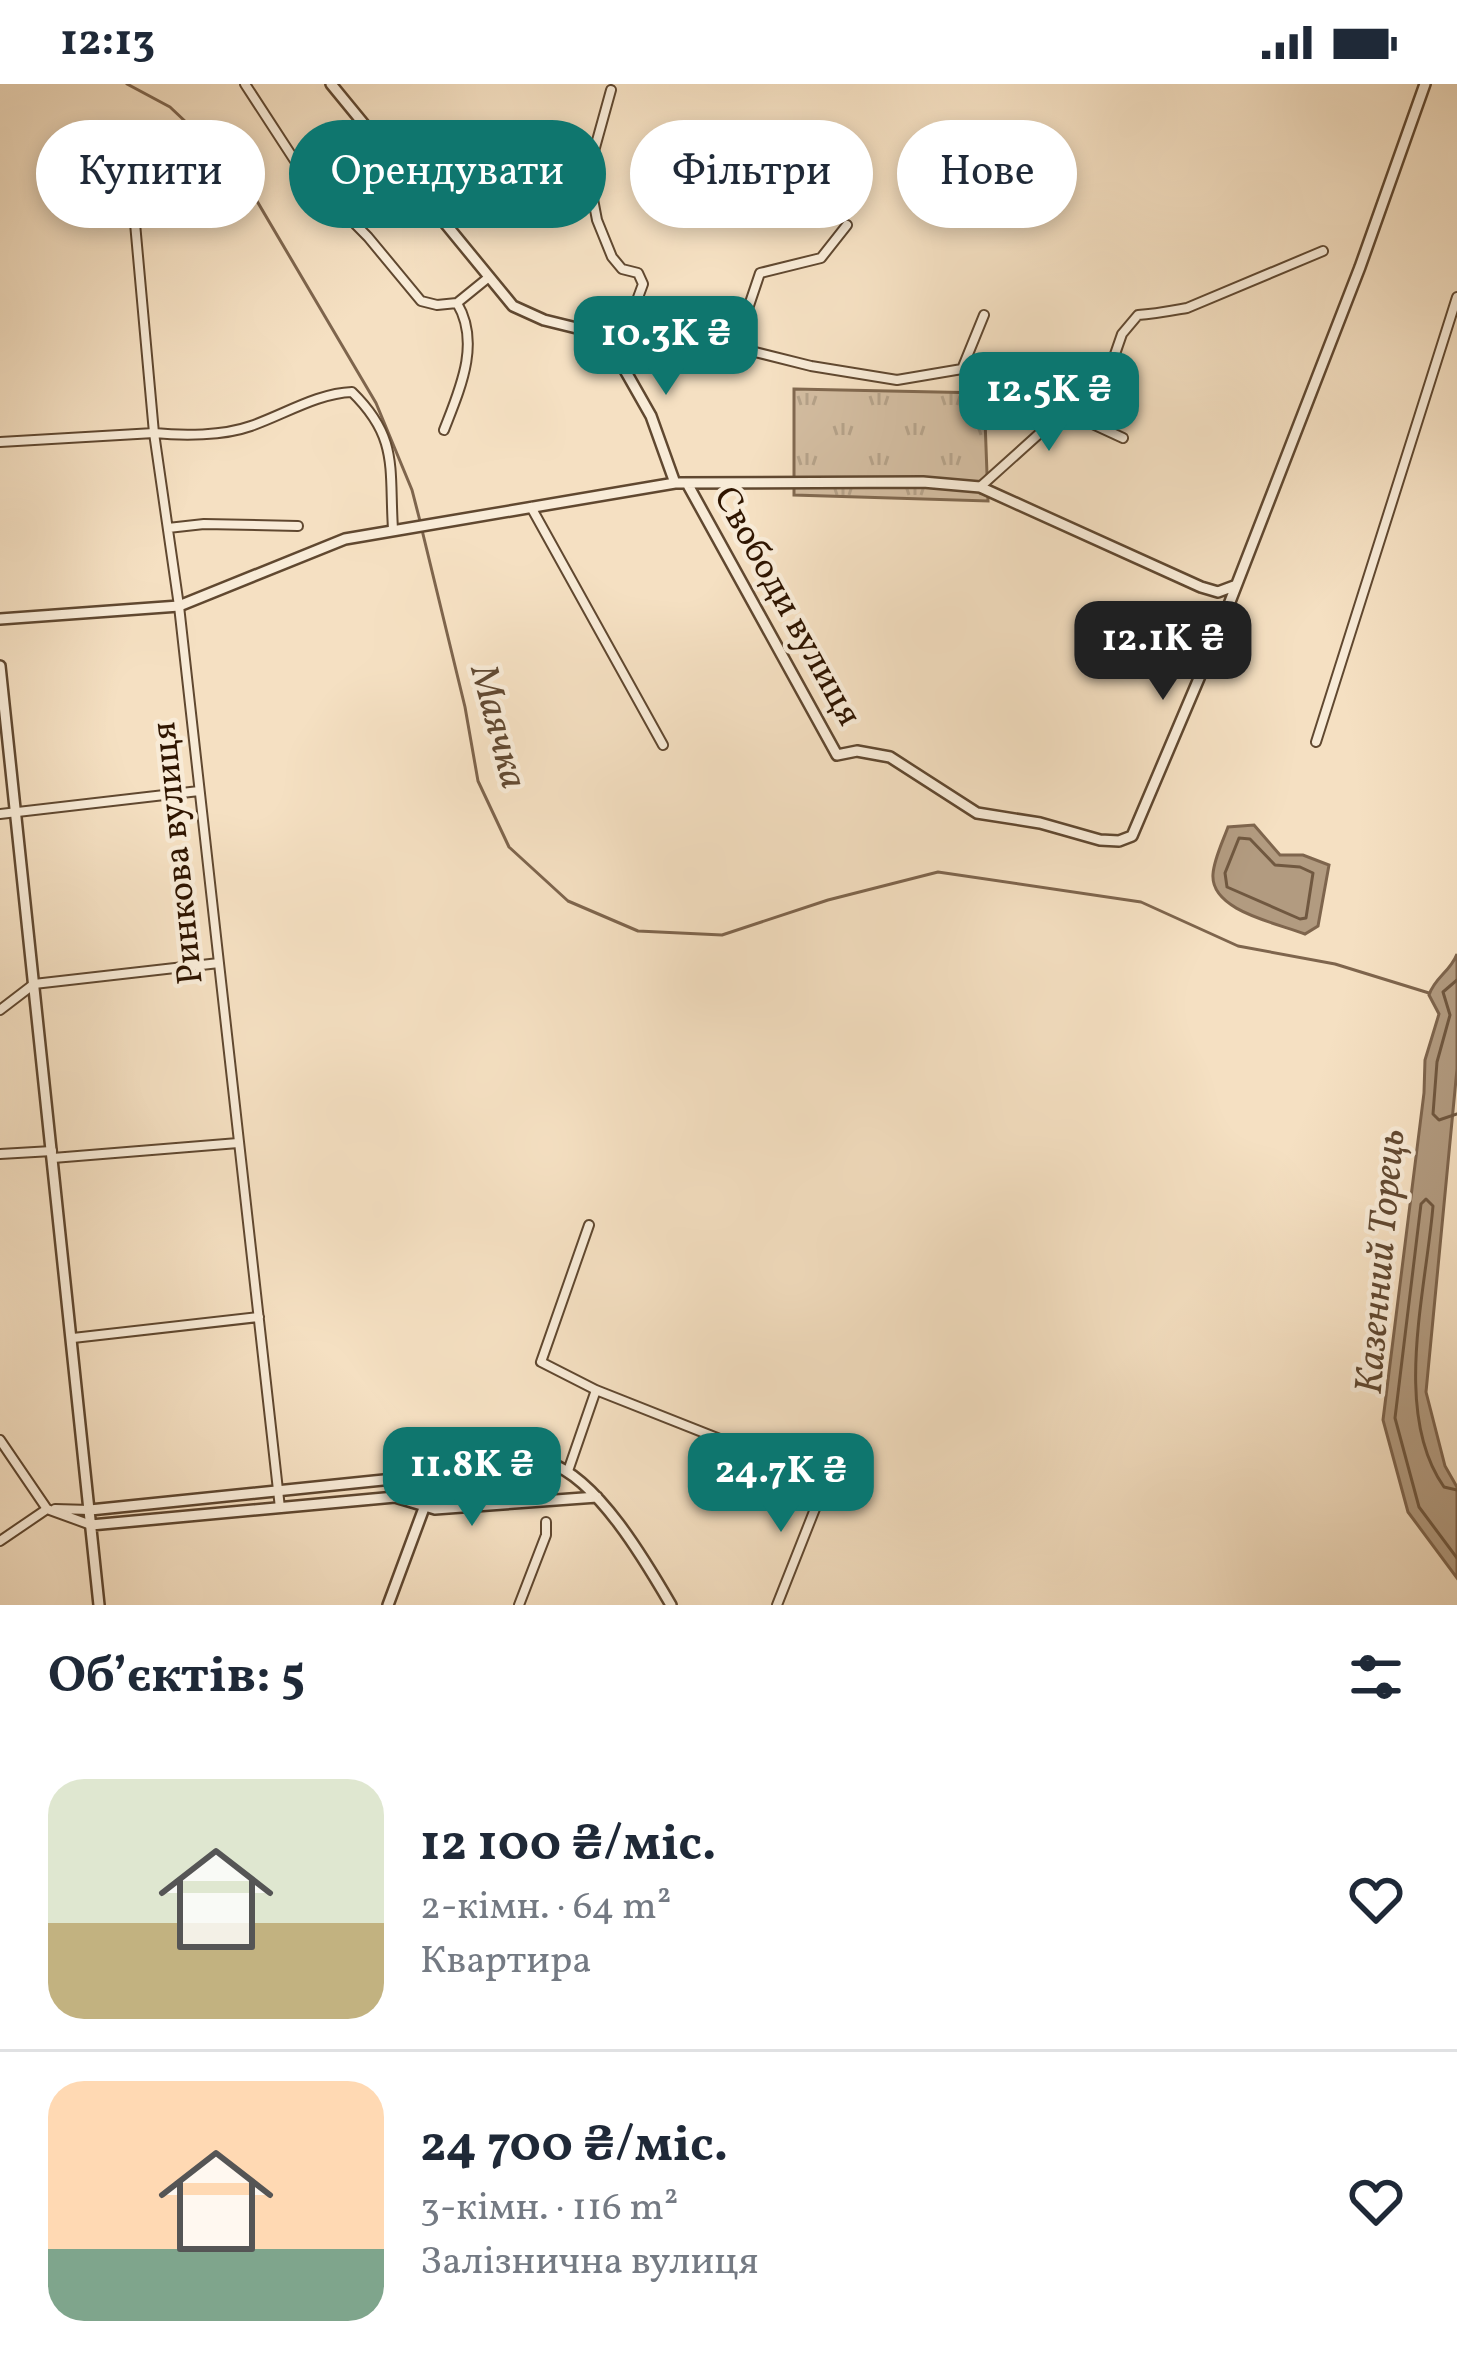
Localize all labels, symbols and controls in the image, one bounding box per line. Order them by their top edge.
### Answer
text: 12:13 [60,11,155,74]
chip: Купити [36,120,265,228]
chip: Орендувати [289,120,606,228]
chip: Фільтри [630,120,873,228]
chip: Нове [897,120,1077,228]
pin: 10.3K ₴ [555,296,777,398]
text: 10.3K ₴ [601,308,731,362]
pin: 12.5K ₴ [938,352,1160,454]
text: 12.5K ₴ [986,364,1112,418]
street label: Свободи вулиця [700,478,872,736]
pin: 12.1K ₴ [1052,601,1274,703]
text: 12.1K ₴ [1101,613,1225,667]
water label: Маячка [454,657,539,795]
street label: Ринкова вулиця [140,719,218,987]
water label: Казенний Торець [1344,1127,1420,1397]
pin: 11.8K ₴ [361,1427,583,1529]
pin: 24.7K ₴ [670,1433,892,1535]
text: 11.8K ₴ [410,1439,534,1493]
text: 24.7K ₴ [715,1445,847,1499]
text: Об’єктів: 5 [48,1642,305,1713]
icon: filters [1343,1644,1409,1710]
text: 12 100 ₴/міс. [420,1810,716,1881]
icon: home [144,1827,288,1971]
icon: heart [1343,1866,1409,1932]
text: 2-кімн. · 64 m² [420,1881,671,1935]
text: Квартира [420,1935,592,1989]
text: 24 700 ₴/міс. [420,2111,728,2182]
icon: home [144,2129,288,2273]
icon: heart [1343,2168,1409,2234]
text: 3-кімн. · 116 m² [420,2182,679,2236]
text: Залізнична вулиця [420,2236,759,2290]

